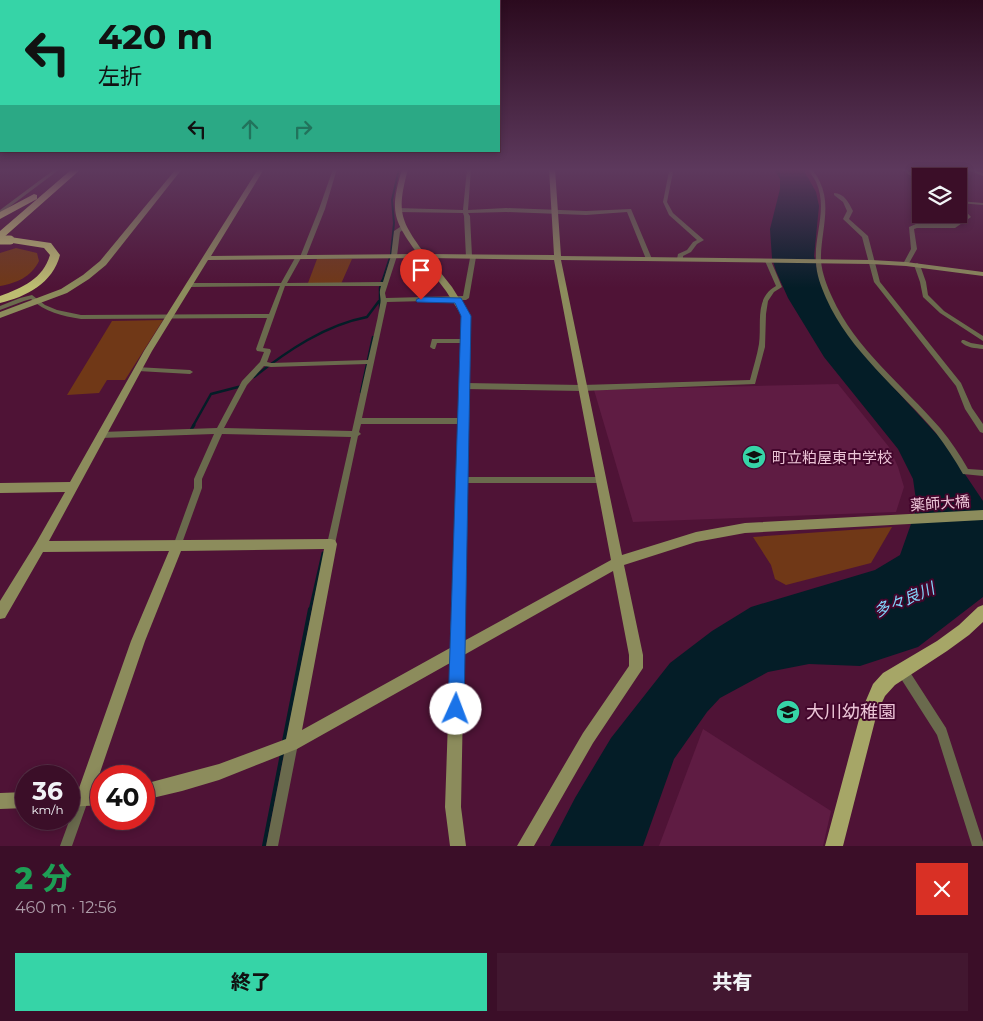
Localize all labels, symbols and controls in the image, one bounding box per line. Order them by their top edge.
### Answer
text: 420 m [98,15,213,58]
icon: left [15,20,80,85]
text: 左折 [98,63,142,90]
icon: left [183,115,211,143]
icon: ahead [236,115,264,143]
icon: right [289,115,317,143]
map controls [912,168,967,223]
button: layers [912,168,967,223]
pin [400,249,442,300]
icon: arrive [407,256,435,284]
school or university icon: 町立粕屋東中学校 [741,444,767,470]
place label: 町立粕屋東中学校 [772,448,892,467]
street label: 薬師大橋 [909,491,971,515]
water label: 多々良川 [871,578,939,621]
position arrow [429,682,481,734]
school or university icon: 大川幼稚園 [775,699,801,725]
place label: 大川幼稚園 [806,701,896,723]
speed limit sign: 40 [90,765,155,830]
text: 36 [32,776,63,806]
text: km/h [31,802,64,817]
text: 2 分 [15,860,72,897]
button: close [916,863,968,915]
text: 460 m · 12:56 [15,898,117,917]
button: 終了 [15,953,487,1011]
button: 共有 [497,953,968,1011]

